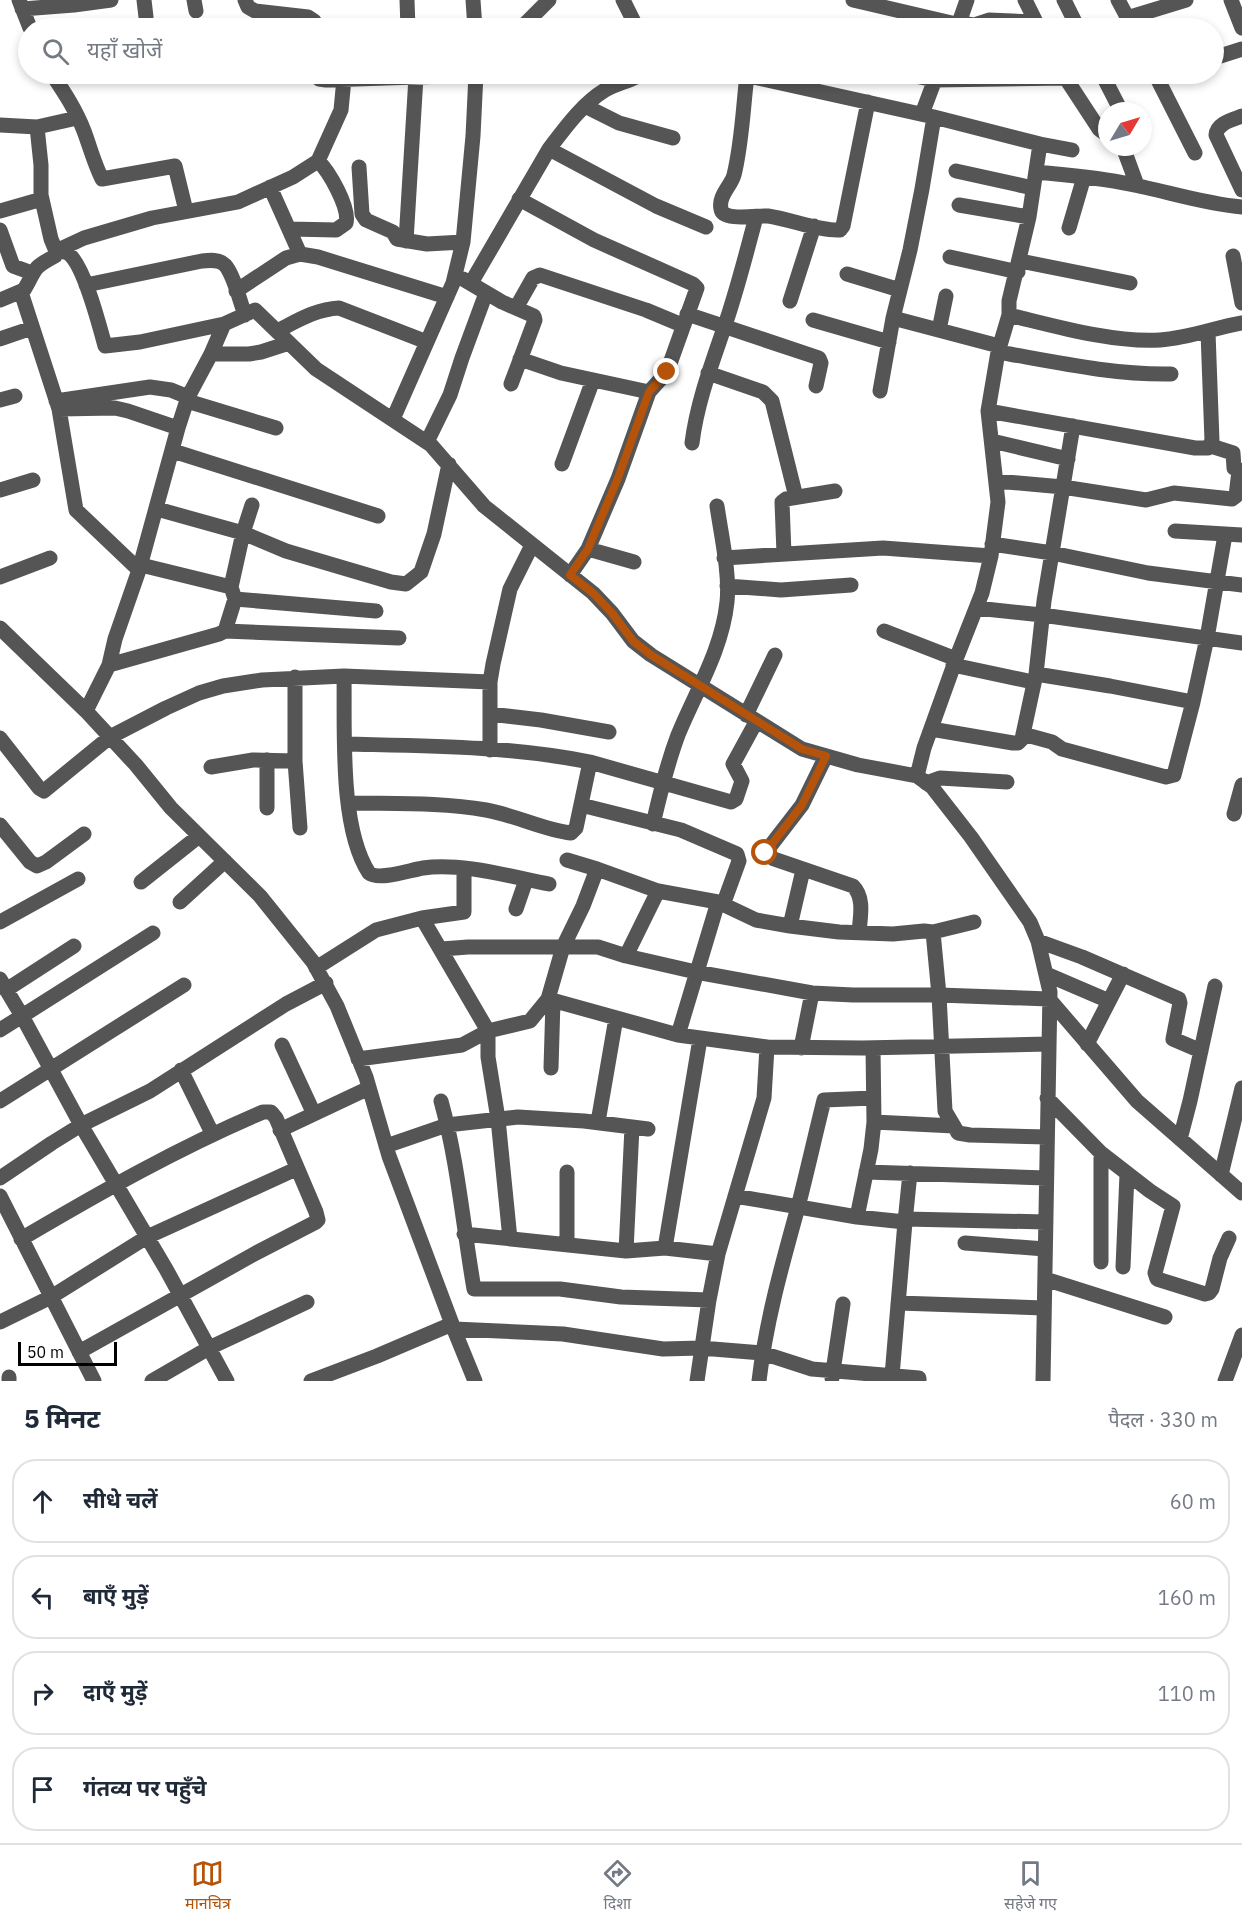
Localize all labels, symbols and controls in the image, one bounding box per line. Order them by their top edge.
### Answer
search box [18,18,1224,84]
icon: search [39,35,72,68]
text: यहाँ खोजें [87,35,162,64]
north arrow [1098,102,1152,156]
route end [653,358,679,384]
route start [751,839,777,865]
scale bar [18,1339,117,1366]
text: 50 m [27,1342,64,1362]
text: 5 मिनट [24,1401,100,1435]
text: पैदल · 330 m [1108,1406,1218,1433]
icon: ahead [26,1485,59,1518]
text: सीधे चलें [83,1485,158,1514]
text: 60 m [1170,1488,1216,1515]
icon: left [26,1581,59,1614]
text: बाएँ मुड़ें [83,1581,149,1610]
text: 160 m [1158,1584,1216,1611]
icon: right [26,1677,59,1710]
text: दाएँ मुड़ें [83,1677,147,1706]
text: 110 m [1158,1680,1216,1707]
icon: arrive [26,1773,59,1806]
text: गंतव्य पर पहुँचे [83,1773,207,1802]
tab: मानचित्र [185,1857,231,1916]
tab: दिशा [601,1857,634,1916]
tab: सहेजे गए [1004,1857,1057,1916]

